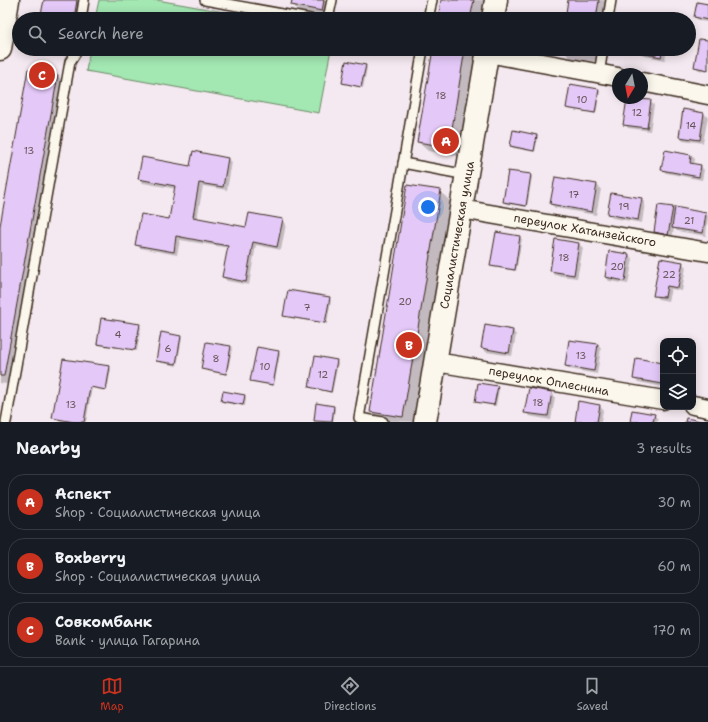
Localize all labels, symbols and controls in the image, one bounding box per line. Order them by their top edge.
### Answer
search box [12,12,696,56]
icon: search [26,23,48,45]
text: Search here [58,24,144,44]
pin: C [29,60,55,90]
north arrow [612,68,648,104]
house number: 18 [435,89,447,102]
house number: 10 [577,93,587,106]
house number: 12 [632,106,642,119]
house number: 14 [686,119,696,132]
pin: A [433,126,459,156]
house number: 13 [24,144,34,157]
street label: Социалистическая улица [436,159,478,310]
house number: 17 [569,188,579,201]
your location [418,197,438,217]
house number: 19 [619,200,629,213]
street label: переулок Хатанзейского [513,210,657,250]
house number: 21 [684,214,694,227]
house number: 18 [558,251,570,264]
house number: 20 [610,260,624,273]
house number: 22 [662,268,676,281]
house number: 20 [398,295,412,308]
house number: 7 [304,301,311,314]
house number: 4 [115,328,122,341]
pin: B [396,330,422,360]
map controls [660,338,696,410]
button: locate [660,338,696,374]
house number: 6 [165,342,172,355]
house number: 13 [576,349,586,362]
house number: 8 [213,352,220,365]
house number: 10 [260,360,270,373]
street label: переулок Оплеснина [487,363,611,400]
house number: 12 [318,368,328,381]
button: layers [660,374,696,410]
house number: 18 [532,396,544,409]
house number: 13 [66,398,76,411]
text: Nearby [16,437,81,459]
text: 3 results [636,440,692,457]
text: Аспект [55,484,111,504]
text: A [25,494,35,511]
text: 30 m [657,494,691,511]
text: Shop · Социалистическая улица [55,504,260,521]
text: Boxberry [55,548,126,568]
text: B [26,558,34,575]
text: 60 m [658,558,691,575]
text: Shop · Социалистическая улица [55,568,260,585]
text: Совкомбанк [55,612,152,632]
text: C [26,622,34,639]
text: 170 m [653,622,691,639]
text: Bank · улица Гагарина [55,632,200,649]
tab: Map [100,675,124,714]
tab: Directions [324,675,376,714]
tab: Saved [577,675,608,714]

